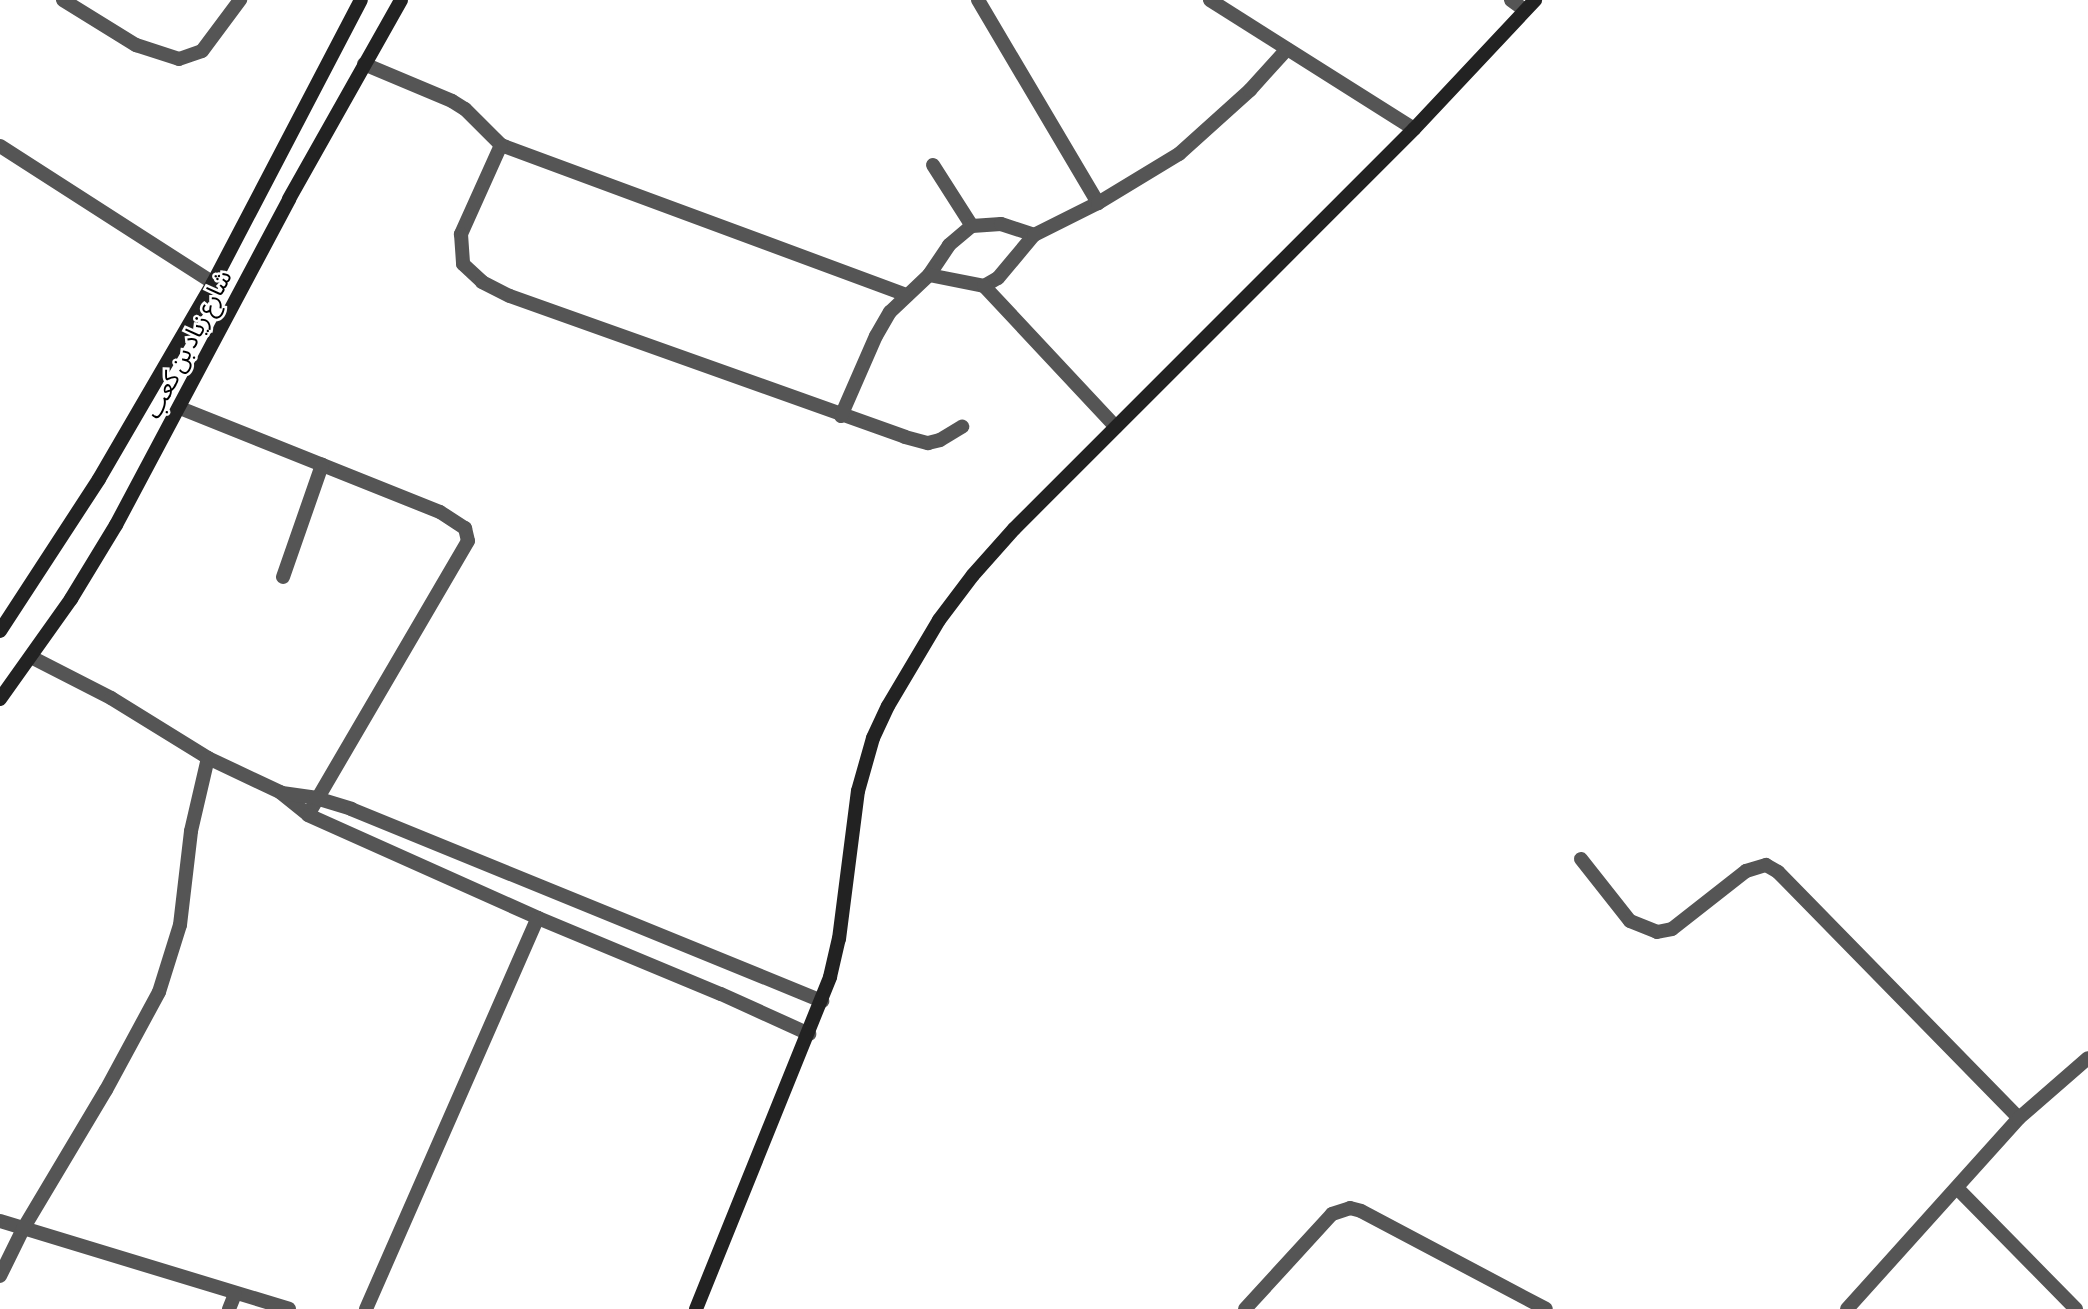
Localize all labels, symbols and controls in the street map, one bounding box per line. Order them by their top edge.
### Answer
street label: شارع زياد بن كعب [138,265,238,423]

